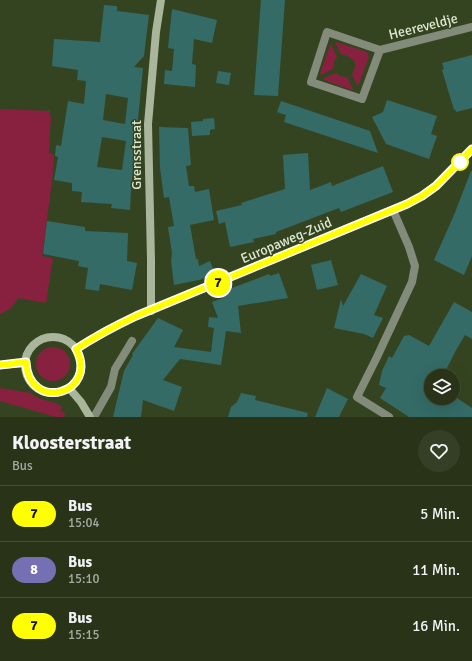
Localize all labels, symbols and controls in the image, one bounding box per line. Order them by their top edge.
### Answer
street label: Heereveldje [387,10,459,43]
street label: Grensstraat [128,120,145,190]
unlabelled marker [451,153,469,171]
street label: Europaweg-Zuid [238,214,334,267]
line badge: 7 [205,270,231,296]
text: 7 [214,274,222,291]
map controls [424,369,460,405]
button: layers [424,369,460,405]
button: heart [418,430,460,472]
text: Kloosterstraat [12,431,131,455]
text: Bus [12,458,33,474]
text: Bus [68,497,92,515]
text: 7 [30,505,38,522]
text: 5 Min. [420,505,460,523]
text: 15:04 [68,515,100,531]
text: Bus [68,553,92,571]
text: 8 [30,561,38,578]
text: 11 Min. [412,561,460,579]
text: 15:10 [68,571,100,587]
text: Bus [68,609,92,627]
text: 7 [30,617,38,634]
text: 16 Min. [412,617,460,635]
text: 15:15 [68,627,100,643]

